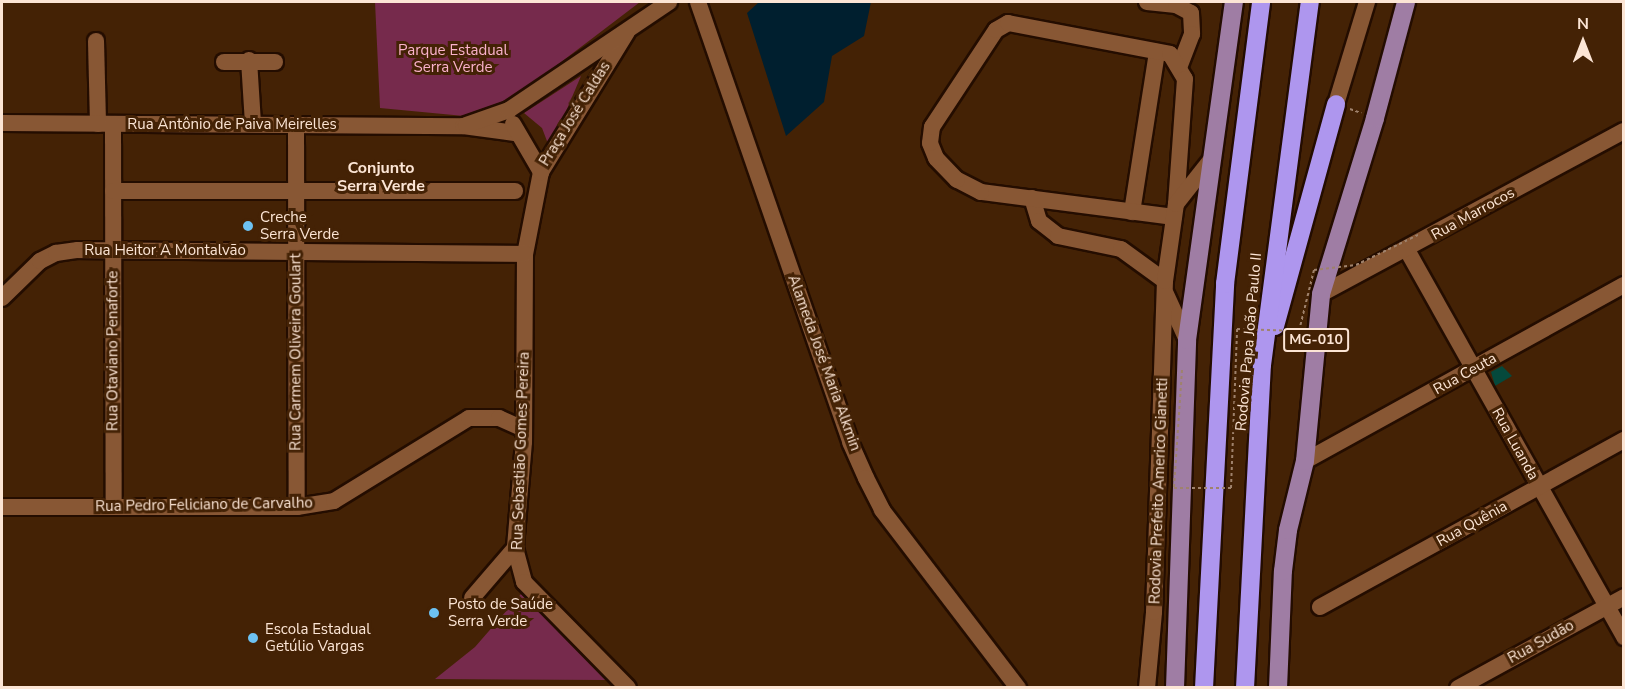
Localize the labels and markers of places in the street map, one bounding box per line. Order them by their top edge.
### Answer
place label: Creche Serra Verde [260,208,339,243]
marker: Creche Serra Verde [241,219,255,233]
place label: Posto de Saúde Serra Verde [448,595,553,630]
marker: Posto de Saúde Serra Verde [425,604,443,622]
place label: Escola Estadual Getúlio Vargas [265,620,371,655]
marker: Escola Estadual Getúlio Vargas [246,631,260,645]

